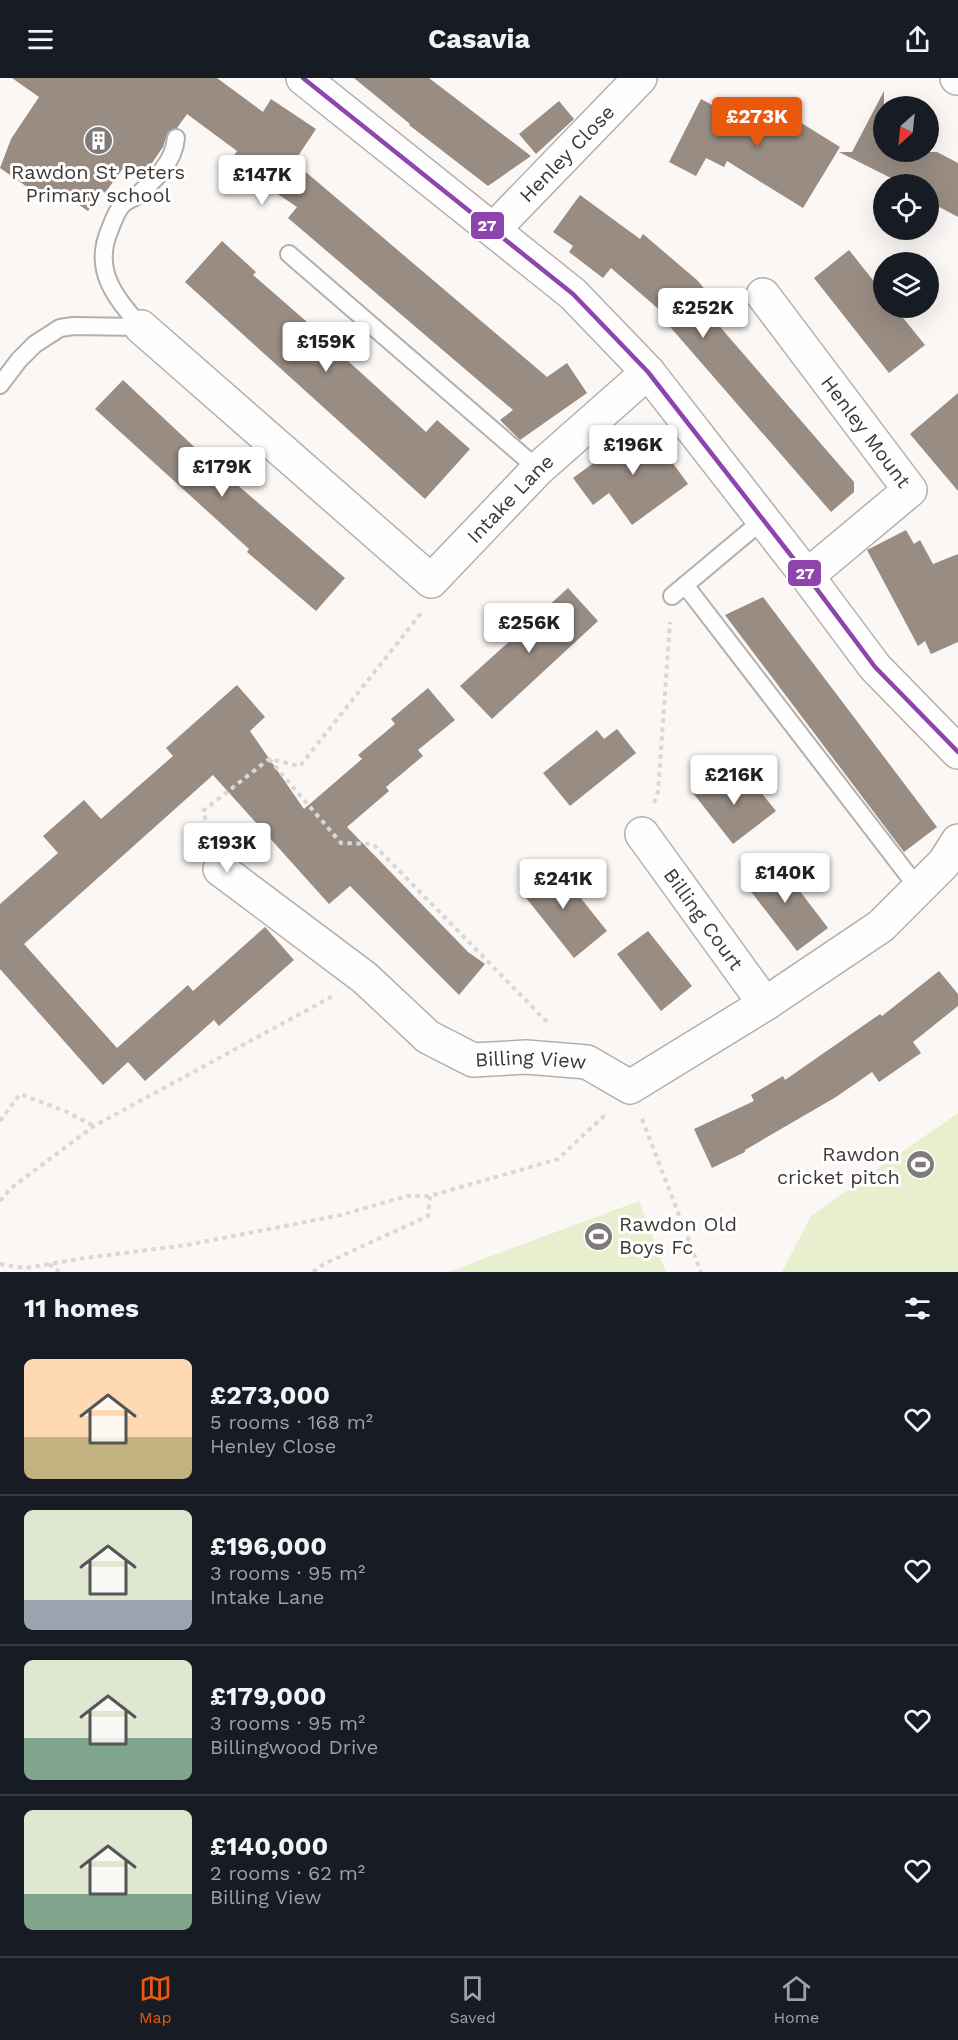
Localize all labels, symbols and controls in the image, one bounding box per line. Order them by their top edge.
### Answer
icon: menu [24,23,57,56]
text: Casavia [428,23,530,55]
icon: share [901,23,934,56]
north arrow [873,96,939,162]
map controls [873,96,939,318]
pin: £273K [715,97,799,148]
street label: Henley Close [514,100,619,207]
text: £273K [726,104,788,128]
building icon: Rawdon St Peters Primary school [82,125,114,157]
pin: £147K [220,155,304,206]
place label: Rawdon St Peters Primary school [11,160,185,207]
text: £147K [233,162,291,186]
button: locate [873,174,939,240]
line badge: 27 [470,211,505,240]
text: 27 [478,216,497,235]
button: layers [873,252,939,318]
pin: £252K [661,288,745,339]
text: £252K [672,295,734,319]
pin: £159K [284,322,368,373]
text: £159K [297,329,355,353]
street label: Henley Mount [816,371,916,493]
pin: £196K [591,425,675,476]
text: £196K [603,432,663,456]
pin: £179K [180,447,264,498]
street label: Intake Lane [462,449,559,548]
text: £179K [192,454,252,478]
line badge: 27 [787,559,822,587]
text: 27 [796,564,815,583]
pin: £256K [487,603,571,654]
text: £256K [498,610,560,634]
pin: £216K [692,755,776,806]
text: £216K [704,762,764,786]
pin: £193K [185,823,269,874]
text: £193K [198,830,256,854]
pin: £140K [743,853,827,904]
pin: £241K [521,859,605,910]
text: £140K [755,860,815,884]
street label: Billing Court [659,863,749,975]
text: £241K [533,866,593,890]
street label: Billing View [474,1045,587,1074]
place label: Rawdon cricket pitch [777,1142,900,1189]
sports icon: Rawdon cricket pitch [905,1149,937,1181]
place label: Rawdon Old Boys Fc [619,1212,737,1259]
sports icon: Rawdon Old Boys Fc [582,1220,614,1252]
icon: filters [901,1292,934,1325]
text: 11 homes [24,1293,139,1323]
text: £273,000 [210,1380,330,1410]
icon: home [72,1383,144,1455]
icon: heart [901,1403,934,1436]
text: 5 rooms · 168 m² [210,1410,373,1434]
text: Henley Close [210,1434,336,1458]
text: £196,000 [210,1531,327,1561]
icon: home [72,1534,144,1606]
icon: heart [901,1554,934,1587]
text: 3 rooms · 95 m² [210,1561,365,1585]
text: Intake Lane [210,1585,324,1609]
text: £179,000 [210,1681,327,1711]
icon: home [72,1684,144,1756]
icon: heart [901,1704,934,1737]
text: 3 rooms · 95 m² [210,1711,365,1735]
text: Billingwood Drive [210,1735,378,1759]
text: £140,000 [210,1831,328,1861]
icon: home [72,1834,144,1906]
icon: heart [901,1854,934,1887]
text: 2 rooms · 62 m² [210,1861,365,1885]
text: Billing View [210,1885,321,1909]
tab: Map [139,1972,172,2027]
tab: Saved [449,1972,496,2027]
tab: Home [773,1972,819,2027]

